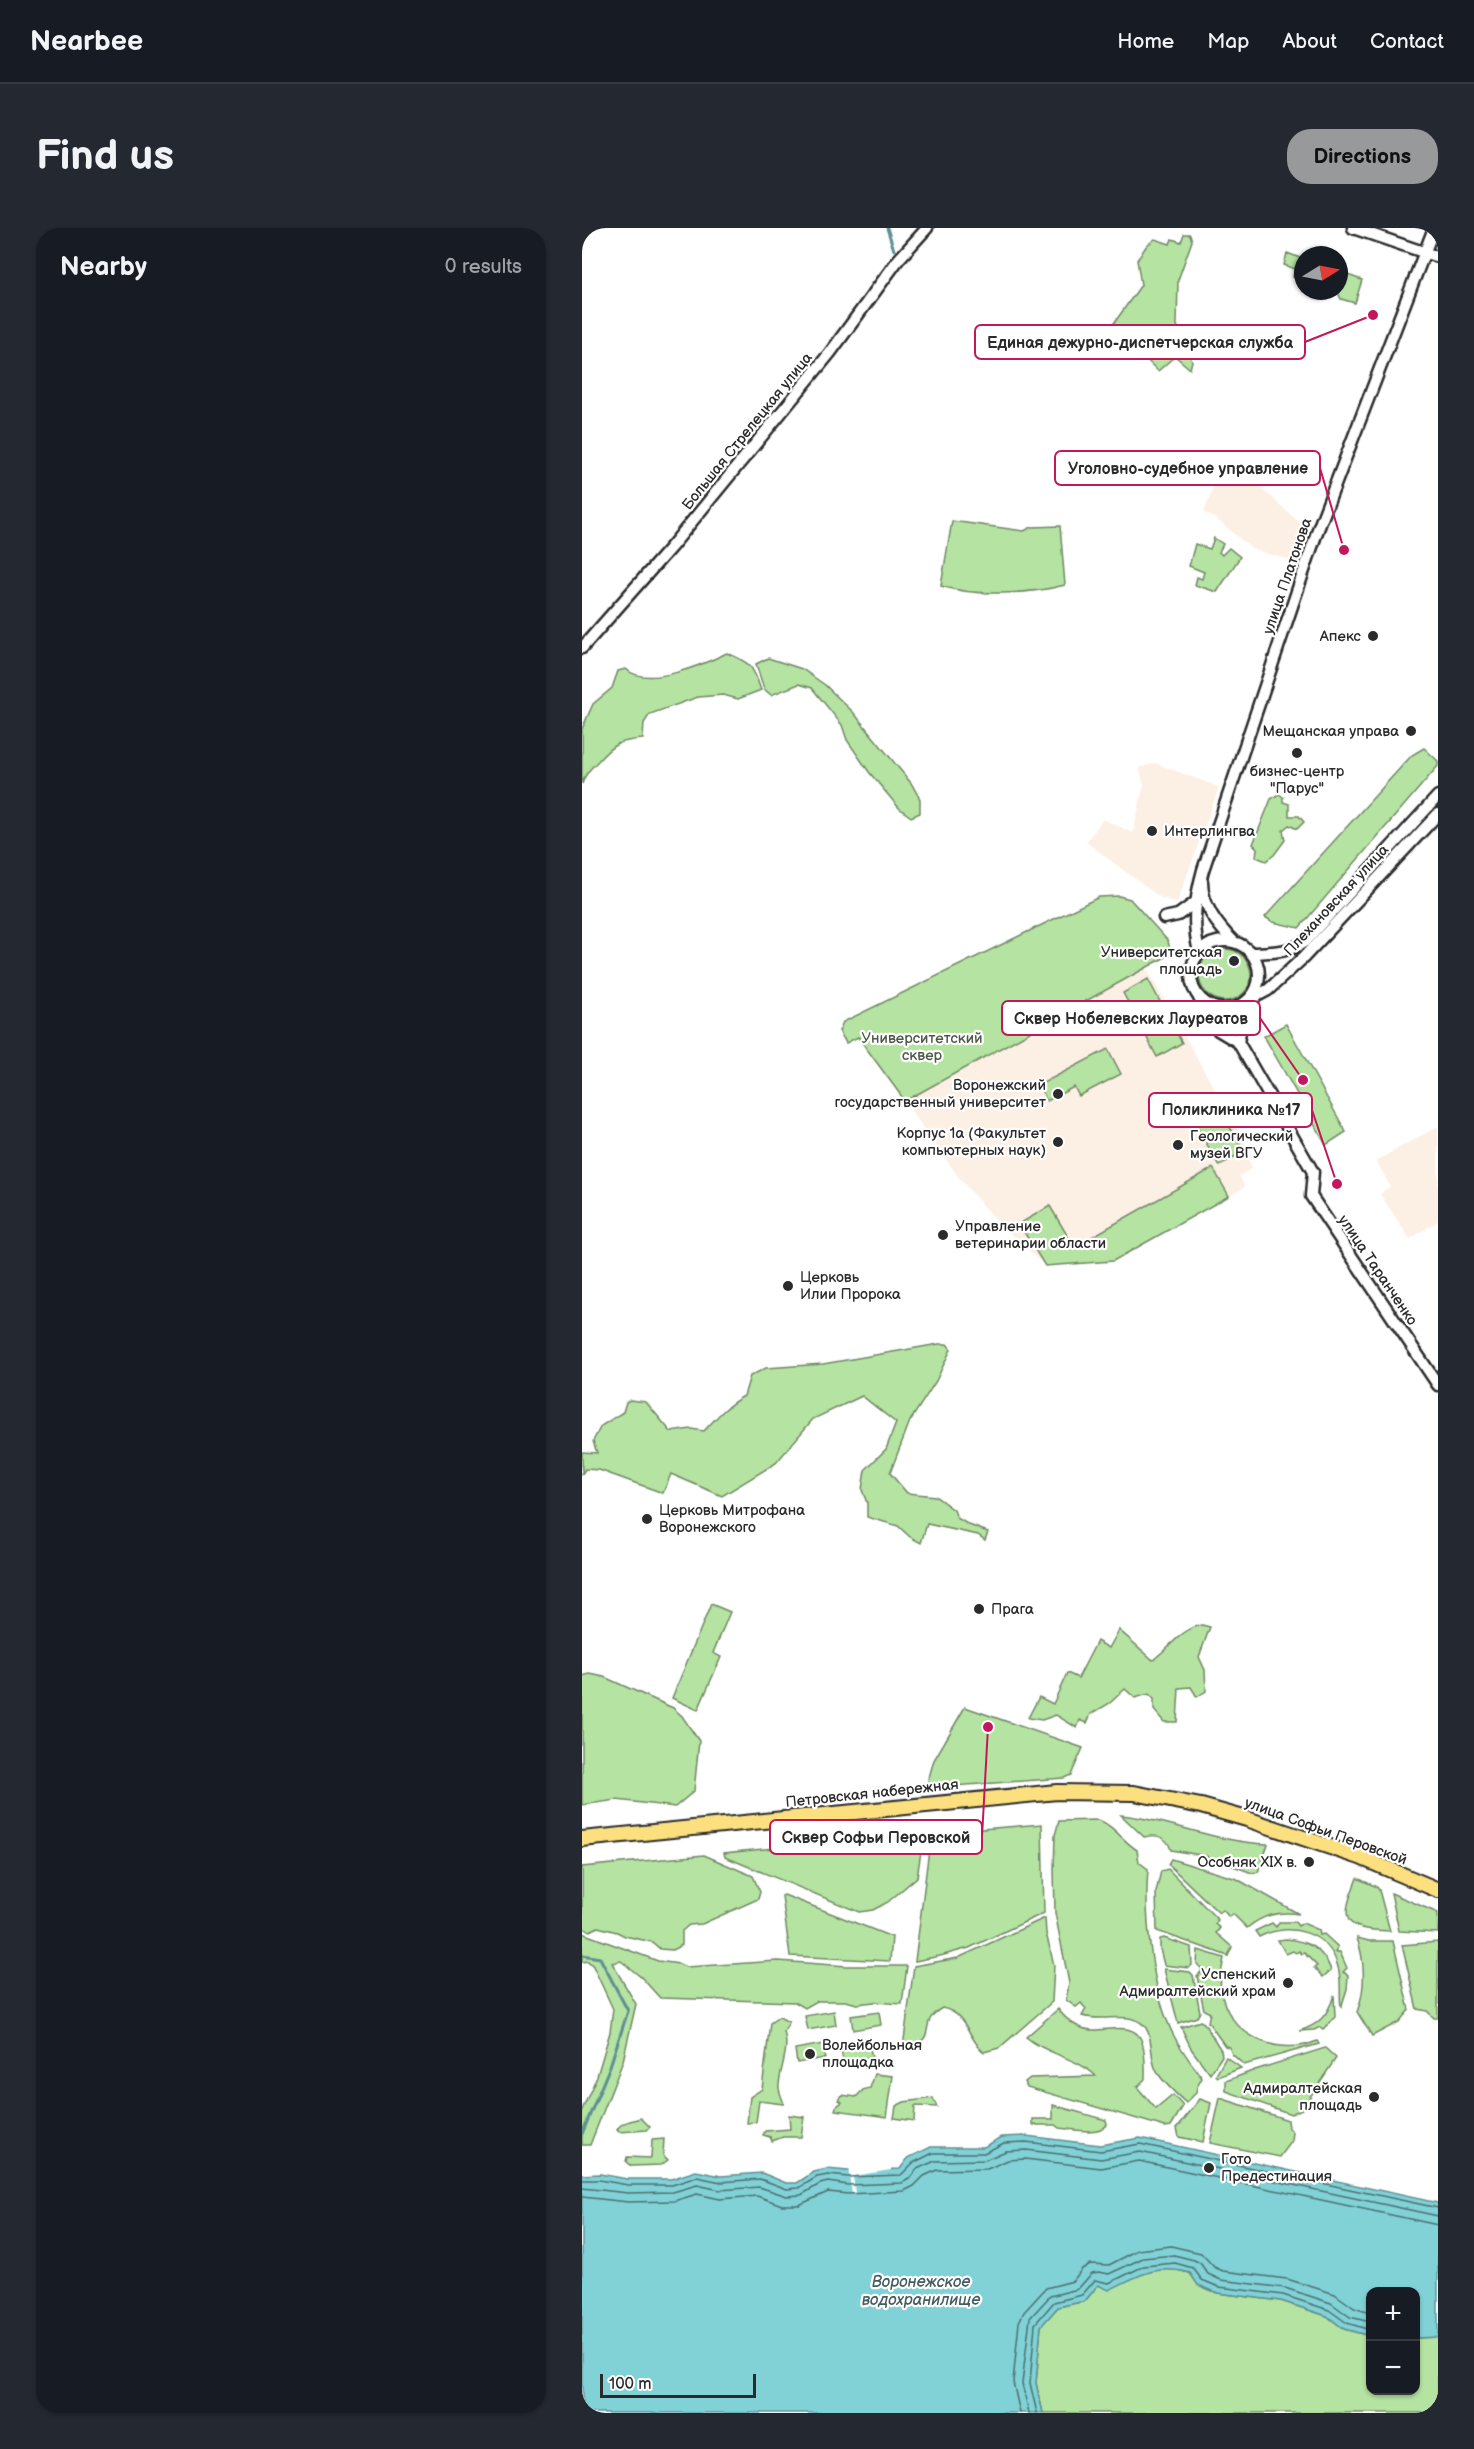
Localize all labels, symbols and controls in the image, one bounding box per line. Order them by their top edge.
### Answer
text: Nearbee [30,25,143,58]
text: Home [1117,29,1174,54]
text: Map [1207,29,1249,54]
text: About [1282,29,1337,54]
text: Contact [1370,29,1444,54]
button: Directions [1287,129,1438,184]
text: Find us [36,131,174,182]
north arrow [1294,246,1348,300]
text: Nearby [60,252,147,283]
text: 0 results [445,255,522,279]
callout: Единая дежурно-диспетчерская служба [975,325,1305,359]
text: Единая дежурно-диспетчерская служба [987,334,1294,353]
street label: Большая Стрелецкая улица [678,349,817,514]
callout: Уголовно-судебное управление [1055,451,1320,485]
text: Уголовно-судебное управление [1068,460,1308,479]
street label: улица Платонова [1259,515,1316,637]
place label: Апекс [1319,627,1362,646]
marker: Апекс [1366,629,1380,643]
place label: Мещанская управа [1262,722,1399,741]
marker: Мещанская управа [1404,724,1418,738]
marker: бизнес-центр "Парус" [1290,746,1304,760]
place label: бизнес-центр "Парус" [1250,762,1345,798]
place label: Интерлингва [1164,822,1255,841]
marker: Интерлингва [1145,824,1159,838]
street label: Плехановская улица [1280,841,1393,960]
place label: Университетская площадь [1101,943,1223,979]
marker: Университетская площадь [1227,954,1241,968]
callout: Сквер Нобелевских Лауреатов [1002,1001,1260,1035]
text: Сквер Нобелевских Лауреатов [1014,1010,1248,1029]
park label: Университетский сквер [861,1029,983,1065]
place label: Воронежский государственный университет [835,1076,1046,1112]
marker: Воронежский государственный университет [1051,1087,1065,1101]
callout: Поликлиника №17 [1149,1093,1312,1127]
text: Поликлиника №17 [1161,1101,1301,1120]
place label: Корпус 1а (Факультет компьютерных наук) [897,1124,1046,1160]
place label: Геологический музей ВГУ [1190,1127,1293,1163]
marker: Корпус 1а (Факультет компьютерных наук) [1051,1135,1065,1149]
marker: Геологический музей ВГУ [1171,1138,1185,1152]
street label: улица Таранченко [1334,1211,1422,1329]
place label: Управление ветеринарии области [955,1217,1106,1253]
marker: Управление ветеринарии области [936,1228,950,1242]
place label: Церковь Илии Пророка [800,1268,901,1304]
marker: Церковь Илии Пророка [781,1279,795,1293]
place label: Церковь Митрофана Воронежского [659,1501,805,1537]
marker: Церковь Митрофана Воронежского [640,1512,654,1526]
place label: Прага [991,1600,1034,1619]
marker: Прага [972,1602,986,1616]
street label: Петровская набережная [785,1775,960,1812]
street label: улица Софьи Перовской [1242,1793,1409,1870]
callout: Сквер Софьи Перовской [770,1820,982,1854]
text: Сквер Софьи Перовской [782,1829,970,1848]
place label: Особняк XIX в. [1198,1853,1297,1872]
marker: Особняк XIX в. [1302,1855,1316,1869]
place label: Успенский Адмиралтейский храм [1118,1965,1276,2001]
marker: Успенский Адмиралтейский храм [1281,1976,1295,1990]
place label: Волейбольная площадка [822,2036,922,2072]
marker: Волейбольная площадка [803,2047,817,2061]
place label: Адмиралтейская площадь [1243,2079,1363,2115]
marker: Адмиралтейская площадь [1367,2090,1381,2104]
place label: Гото Предестинация [1221,2150,1332,2186]
marker: Гото Предестинация [1202,2161,1216,2175]
water label: Воронежское водохранилище [862,2273,980,2310]
map controls [1366,2287,1420,2395]
button: + [1366,2287,1420,2341]
button: − [1366,2341,1420,2395]
scale bar [600,2371,756,2398]
text: 100 m [609,2375,652,2394]

